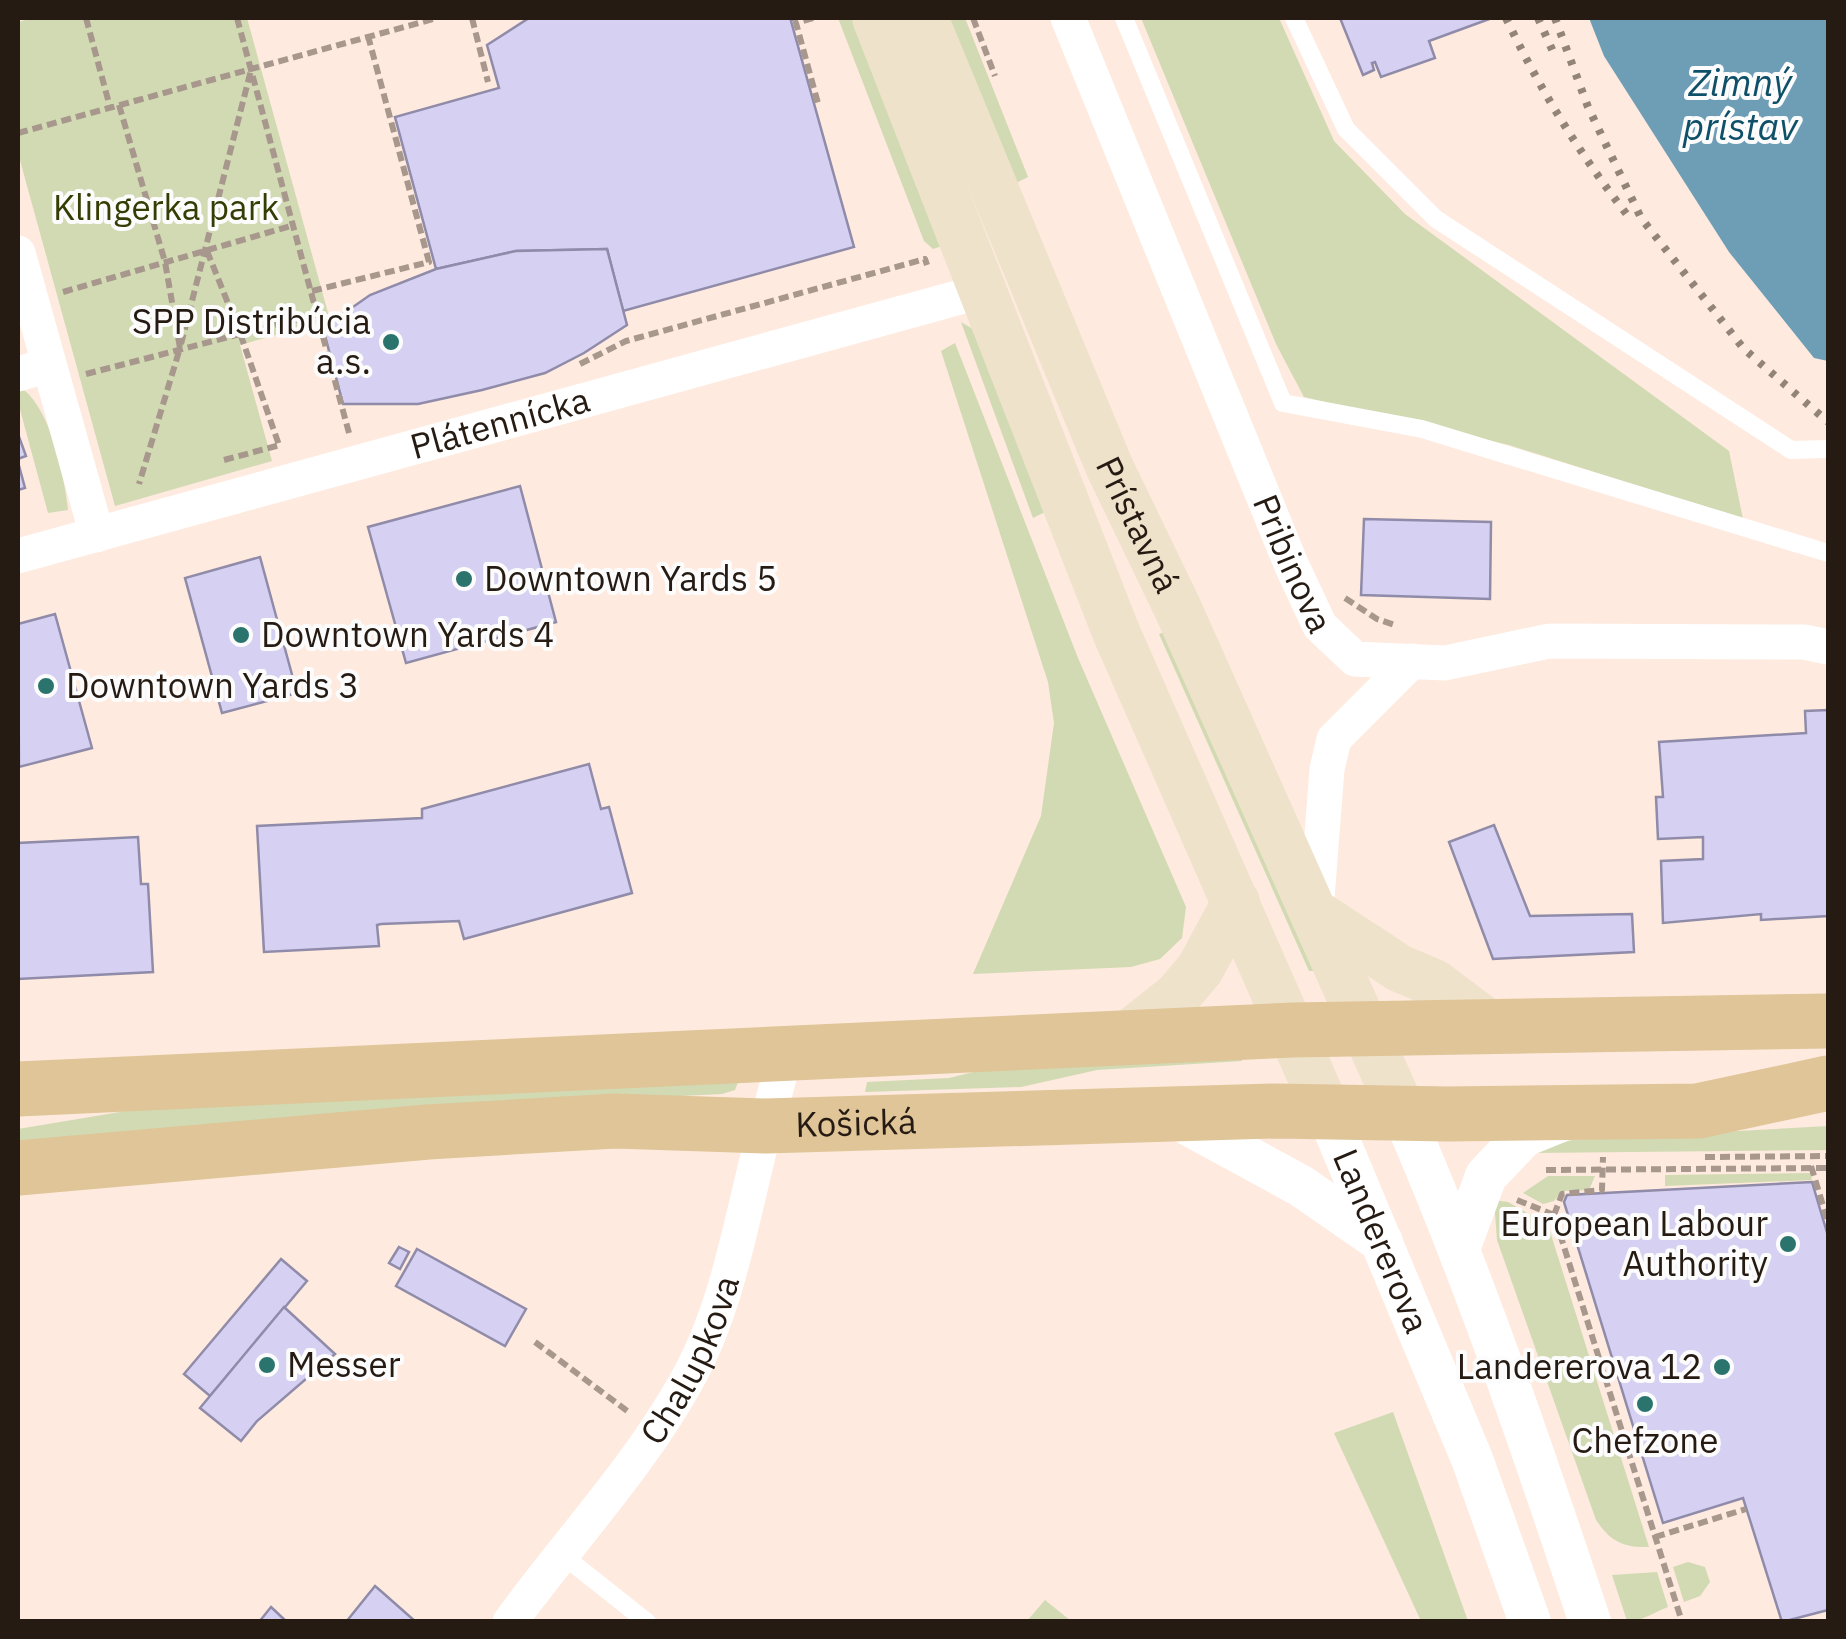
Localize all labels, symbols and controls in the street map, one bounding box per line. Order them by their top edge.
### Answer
water label: Zimný prístav [1682,57,1799,150]
park label: Klingerka park [53,184,279,230]
place label: SPP Distribúcia a.s. [132,298,371,384]
marker: SPP Distribúcia a.s. [380,331,402,353]
street label: Plátennícka [405,376,595,469]
street label: Prístavná [1086,449,1191,600]
street label: Pribinova [1243,487,1344,640]
place label: Downtown Yards 5 [484,555,777,601]
marker: Downtown Yards 5 [453,568,475,590]
place label: Downtown Yards 4 [261,611,554,657]
marker: Downtown Yards 4 [230,624,252,646]
place label: Downtown Yards 3 [66,662,359,708]
marker: Downtown Yards 3 [35,675,57,697]
street label: Košická [795,1098,917,1147]
street label: Landererova [1323,1142,1441,1340]
place label: European Labour Authority [1500,1200,1768,1286]
marker: European Labour Authority [1777,1233,1799,1255]
street label: Chalupkova [629,1270,749,1453]
place label: Messer [287,1341,401,1387]
place label: Landererova 12 [1457,1343,1702,1389]
marker: Messer [256,1354,278,1376]
marker: Landererova 12 [1711,1356,1733,1378]
marker: Chefzone [1634,1393,1656,1415]
place label: Chefzone [1572,1417,1718,1463]

